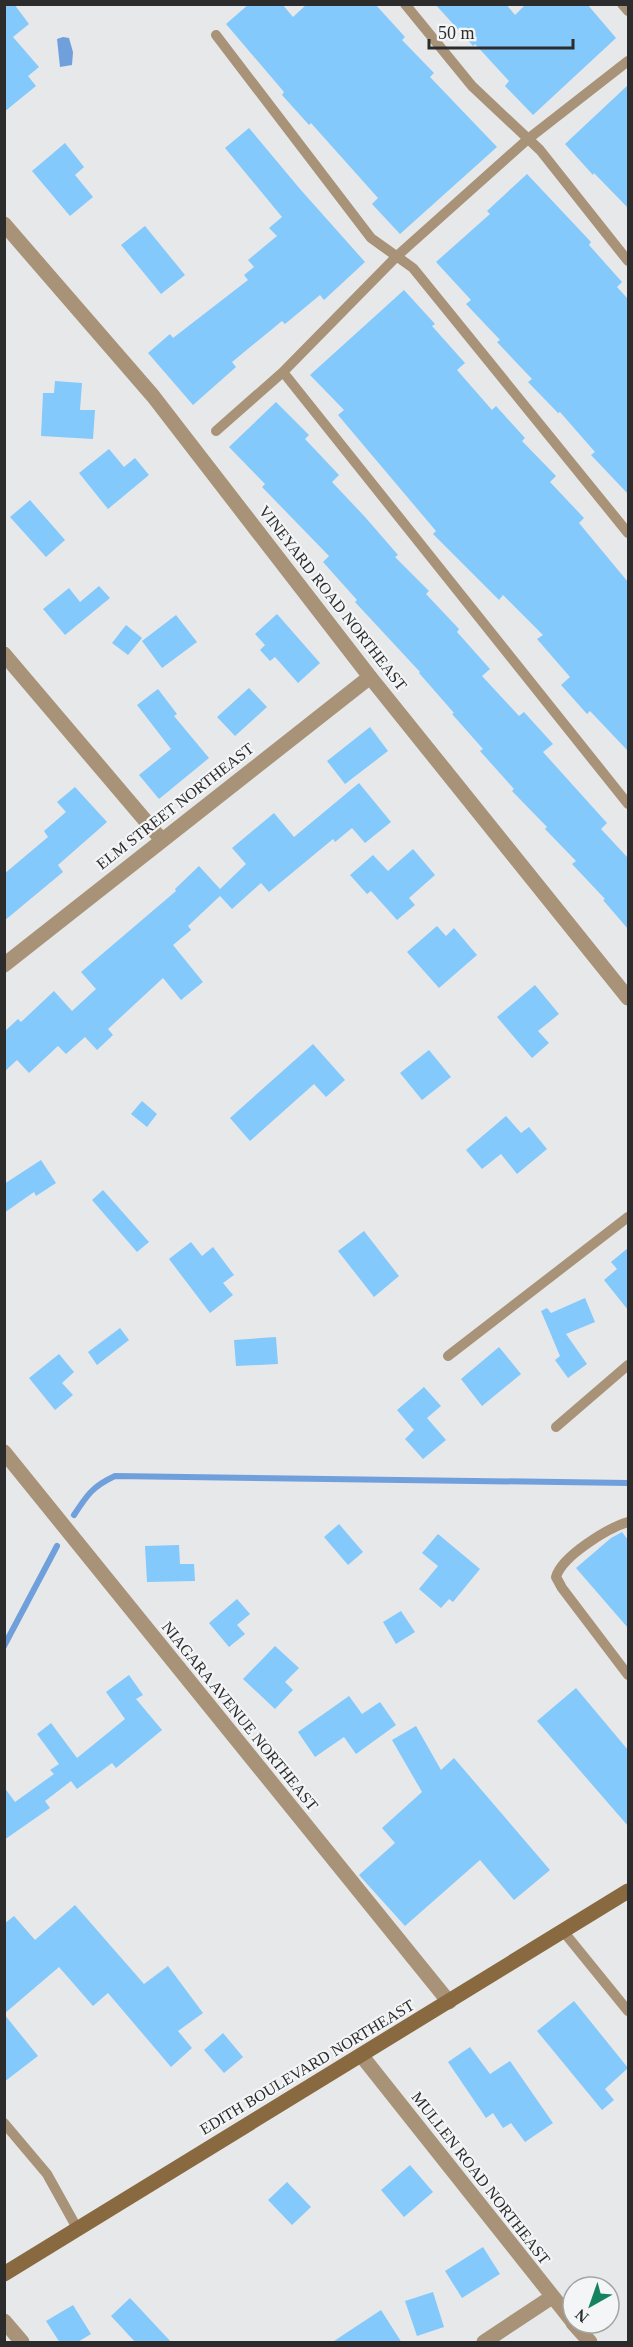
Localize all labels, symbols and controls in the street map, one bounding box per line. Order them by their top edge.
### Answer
scale bar [429,12,573,50]
text: 50 m [438,23,475,43]
street label: VINEYARD ROAD NORTHEAST [256,502,410,694]
street label: ELM STREET NORTHEAST [93,739,257,873]
street label: NIAGARA AVENUE NORTHEAST [159,1618,322,1814]
street label: EDITH BOULEVARD NORTHEAST [197,1996,417,2138]
street label: MULLEN ROAD NORTHEAST [408,2088,554,2268]
north arrow [561,2275,621,2335]
text: N [571,2306,592,2326]

